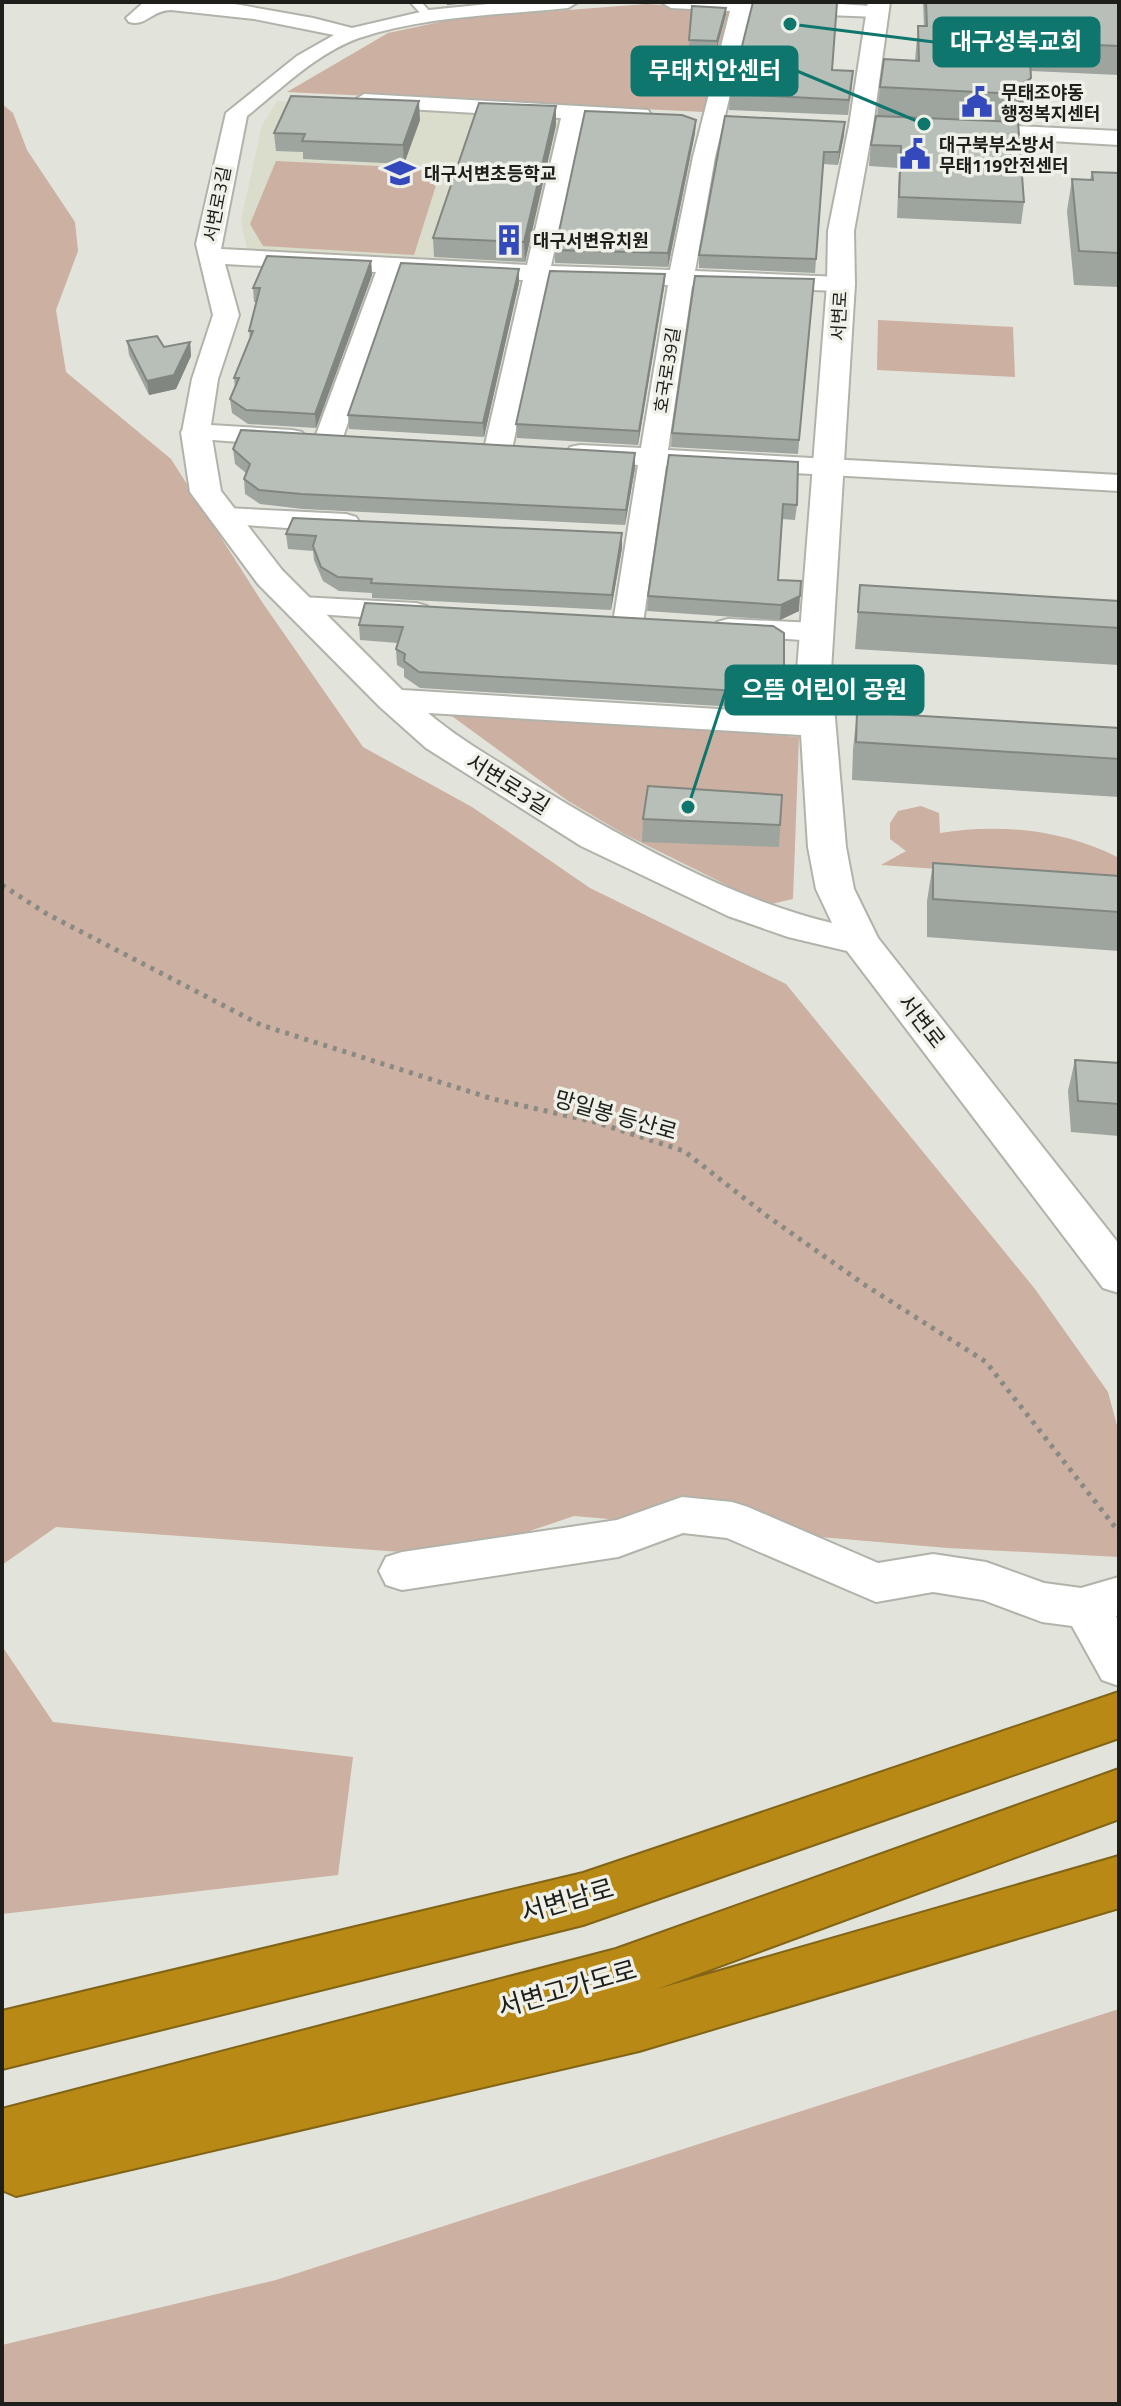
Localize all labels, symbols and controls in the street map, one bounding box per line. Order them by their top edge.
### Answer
callout: 대구성북교회 [934,18,1099,66]
text: 대구성북교회 [950,23,1082,59]
callout: 무태치안센터 [632,47,797,95]
text: 무태치안센터 [649,52,781,88]
place label: 무태조야동 행정복지센터 [1001,79,1100,127]
public building icon: 무태조야동 행정복지센터 [960,85,994,119]
place label: 대구북부소방서 무태119안전센터 [939,131,1069,179]
public building icon: 대구북부소방서 무태119안전센터 [898,137,932,171]
school or university icon: 대구서변초등학교 [383,156,417,190]
place label: 대구서변초등학교 [424,160,556,187]
street label: 서변로3길 [196,164,238,244]
building icon: 대구서변유치원 [492,223,526,257]
place label: 대구서변유치원 [533,227,649,254]
street label: 서변로 [824,290,854,342]
street label: 호국로39길 [647,325,687,415]
callout: 으뜸 어린이 공원 [726,666,923,714]
text: 으뜸 어린이 공원 [741,671,907,707]
street label: 서변로3길 [459,745,557,823]
street label: 서변로 [890,987,954,1055]
street label: 망일봉 등산로 [551,1081,681,1149]
street label: 서변남로 [516,1868,618,1932]
street label: 서변고가도로 [493,1949,641,2027]

